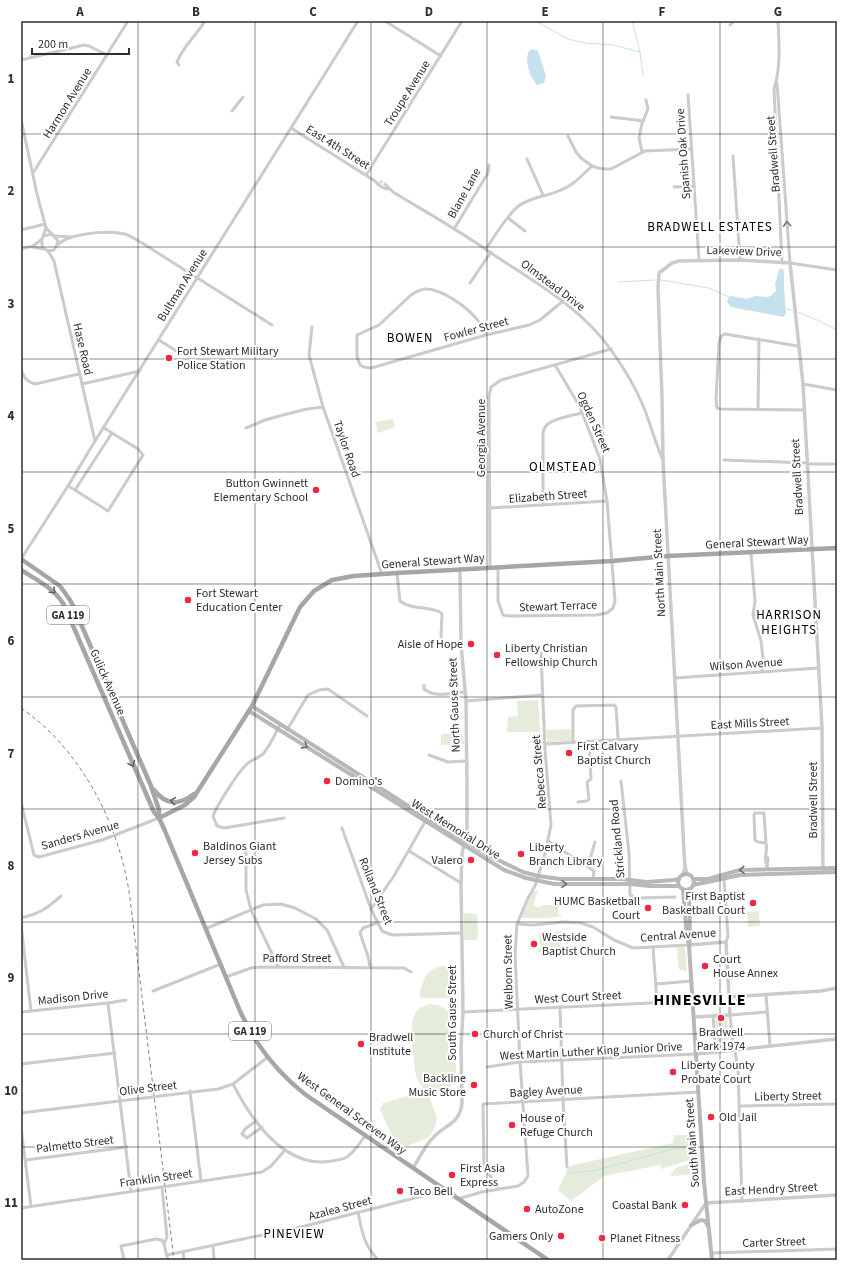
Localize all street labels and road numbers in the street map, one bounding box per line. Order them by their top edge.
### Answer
street label: Troupe Avenue [380,57,435,130]
street label: Harmon Avenue [39,65,96,142]
street label: Spanish Oak Drive [672,108,695,200]
street label: Bradwell Street [762,115,785,193]
street label: East 4th Street [302,121,373,174]
street label: Blane Lane [444,165,485,222]
street label: Lakeview Drive [706,242,782,261]
street label: Bultman Avenue [153,246,212,325]
street label: Olmstead Drive [517,256,588,315]
street label: Fowler Street [442,313,510,346]
street label: Hase Road [68,321,97,377]
street label: Ogden Street [572,389,615,456]
street label: Georgia Avenue [473,399,490,477]
street label: Taylor Road [329,418,364,480]
street label: Bradwell Street [787,438,808,516]
street label: Elizabeth Street [508,485,588,508]
street label: North Main Street [649,529,670,617]
street label: General Stewart Way [705,531,809,554]
street label: General Stewart Way [381,549,486,574]
street label: Stewart Terrace [519,597,597,616]
road number: GA 119 [47,606,89,624]
street label: Gulick Avenue [85,646,130,718]
street label: Wilson Avenue [709,653,783,676]
street label: North Gause Street [444,657,465,753]
street label: East Mills Street [710,713,790,734]
street label: Rebecca Street [528,734,551,810]
street label: Bradwell Street [805,762,822,838]
street label: West Memorial Drive [408,795,504,864]
street label: Strickland Road [606,799,629,879]
street label: Sanders Avenue [39,816,121,855]
street label: Rolland Street [354,855,397,927]
street label: Central Avenue [640,924,716,947]
street label: Welborn Street [499,934,518,1010]
street label: Pafford Street [263,950,331,967]
street label: South Gause Street [444,965,461,1061]
street label: Madison Drive [37,985,109,1010]
street label: West Court Street [534,987,622,1008]
road number: GA 119 [229,1022,271,1040]
street label: West Martin Luther King Junior Drive [499,1038,683,1065]
street label: West General Screven Way [294,1068,410,1159]
street label: Olive Street [118,1077,178,1100]
street label: Bagley Avenue [509,1081,583,1102]
street label: Liberty Street [754,1087,822,1106]
street label: South Main Street [681,1098,704,1188]
street label: Palmetto Street [35,1131,115,1158]
street label: Franklin Street [119,1165,193,1192]
street label: East Hendry Street [724,1179,818,1200]
street label: Azalea Street [307,1192,374,1225]
street label: Carter Street [742,1233,806,1252]

